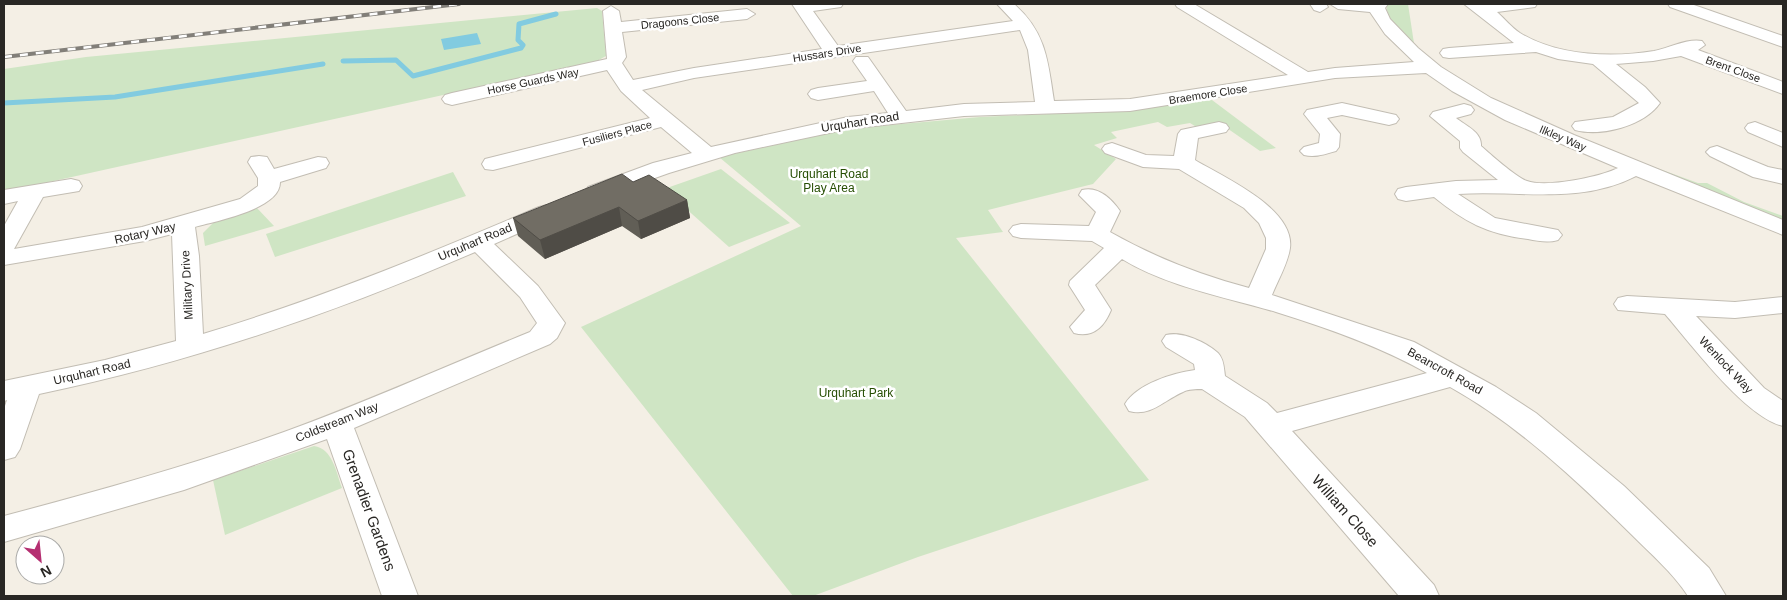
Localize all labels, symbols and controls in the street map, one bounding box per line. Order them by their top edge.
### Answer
street label: Dragoons Close [640,11,720,31]
street label: Hussars Drive [792,42,862,64]
street label: Brent Close [1704,54,1762,84]
street label: Horse Guards Way [486,65,580,97]
street label: Braemore Close [1168,82,1248,106]
street label: Urquhart Road [820,109,900,135]
street label: Fusiliers Place [581,118,653,148]
street label: Ilkley Way [1538,123,1589,153]
park label: Urquhart Road Play Area [790,167,868,195]
street label: Rotary Way [113,219,177,247]
street label: Urquhart Road [436,220,514,264]
street label: Military Drive [178,250,196,320]
street label: Wenlock Way [1696,334,1756,396]
street label: Beancroft Road [1405,345,1485,397]
street label: Urquhart Road [52,356,132,388]
park label: Urquhart Park [819,386,894,400]
street label: Coldstream Way [293,399,381,445]
street label: Grenadier Gardens [340,447,399,573]
street label: William Close [1309,471,1382,550]
north arrow [15,535,65,585]
text: N [38,562,54,581]

